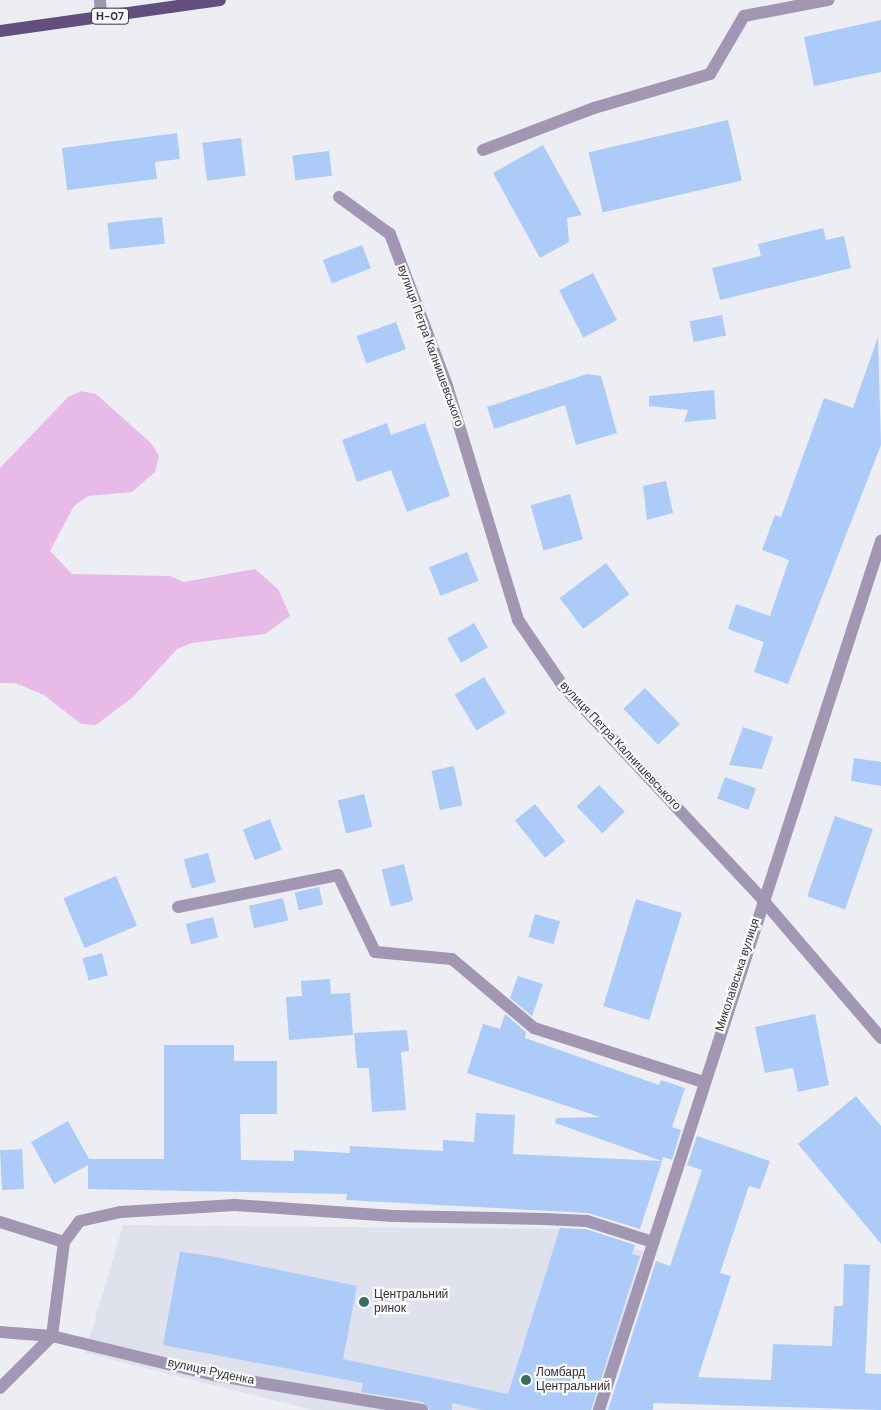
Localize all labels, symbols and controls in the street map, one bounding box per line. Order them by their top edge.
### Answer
road number: Н-07 [90,8,130,24]
street label: вулиця Петра Калнишевського [394,263,466,429]
street label: вулиця Петра Калнишевського [557,679,683,813]
street label: Миколаївська вулиця [713,917,763,1033]
place label: Центральний ринок [374,1288,448,1316]
marker: Центральний ринок [358,1296,370,1308]
street label: вулиця Руденка [166,1356,256,1388]
place label: Ломбард Центральний [536,1366,610,1394]
marker: Ломбард Центральний [520,1374,532,1386]

